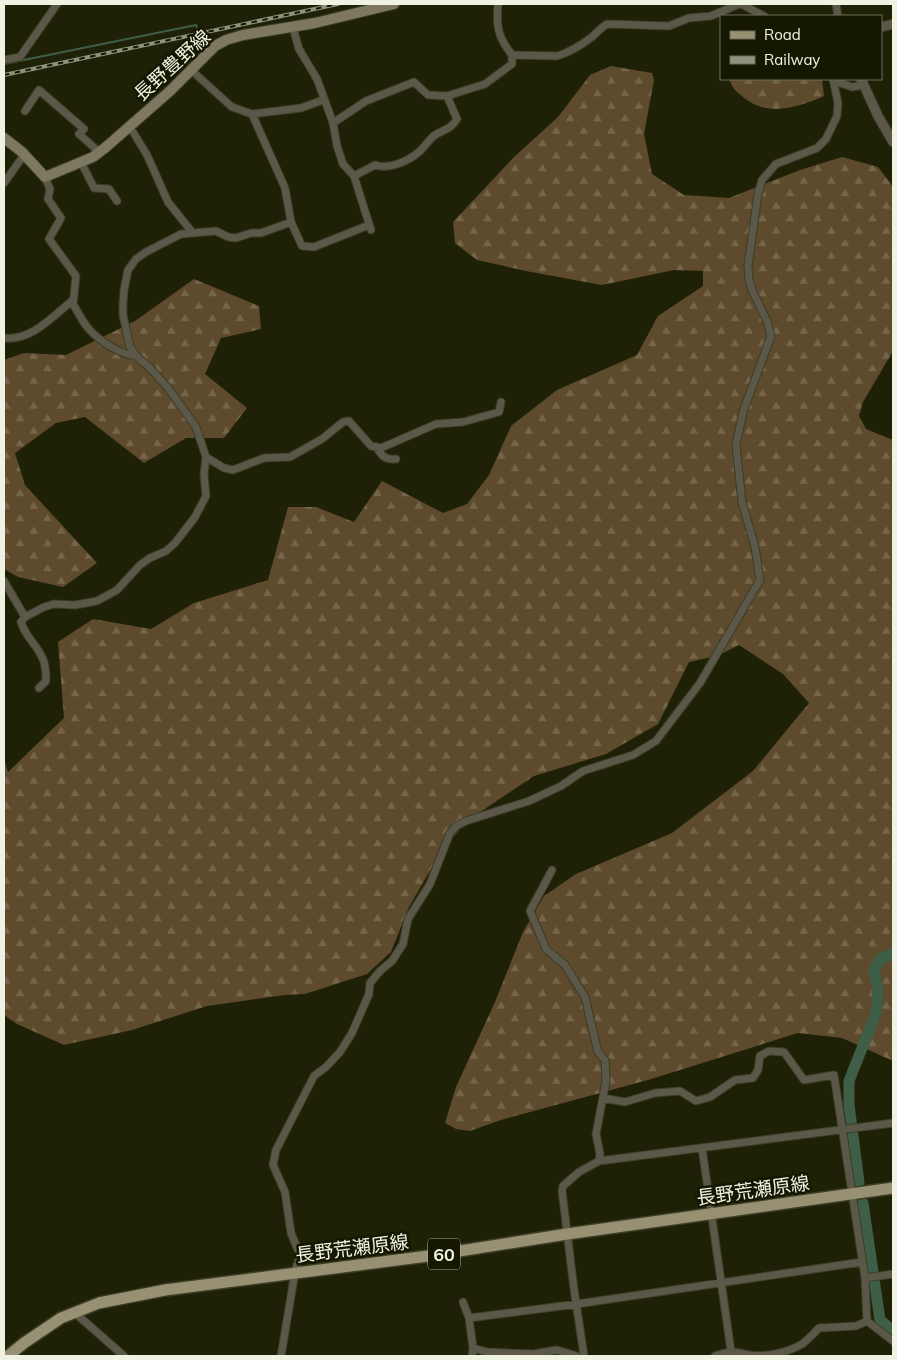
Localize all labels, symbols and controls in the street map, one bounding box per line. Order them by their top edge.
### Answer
legend [720,15,882,80]
street label: 長野豊野線 [129,24,215,106]
text: Road [764,25,801,44]
text: Railway [764,50,820,69]
street label: 長野荒瀬原線 [695,1170,811,1210]
street label: 長野荒瀬原線 [294,1229,410,1267]
road number: 60 [428,1238,460,1270]

